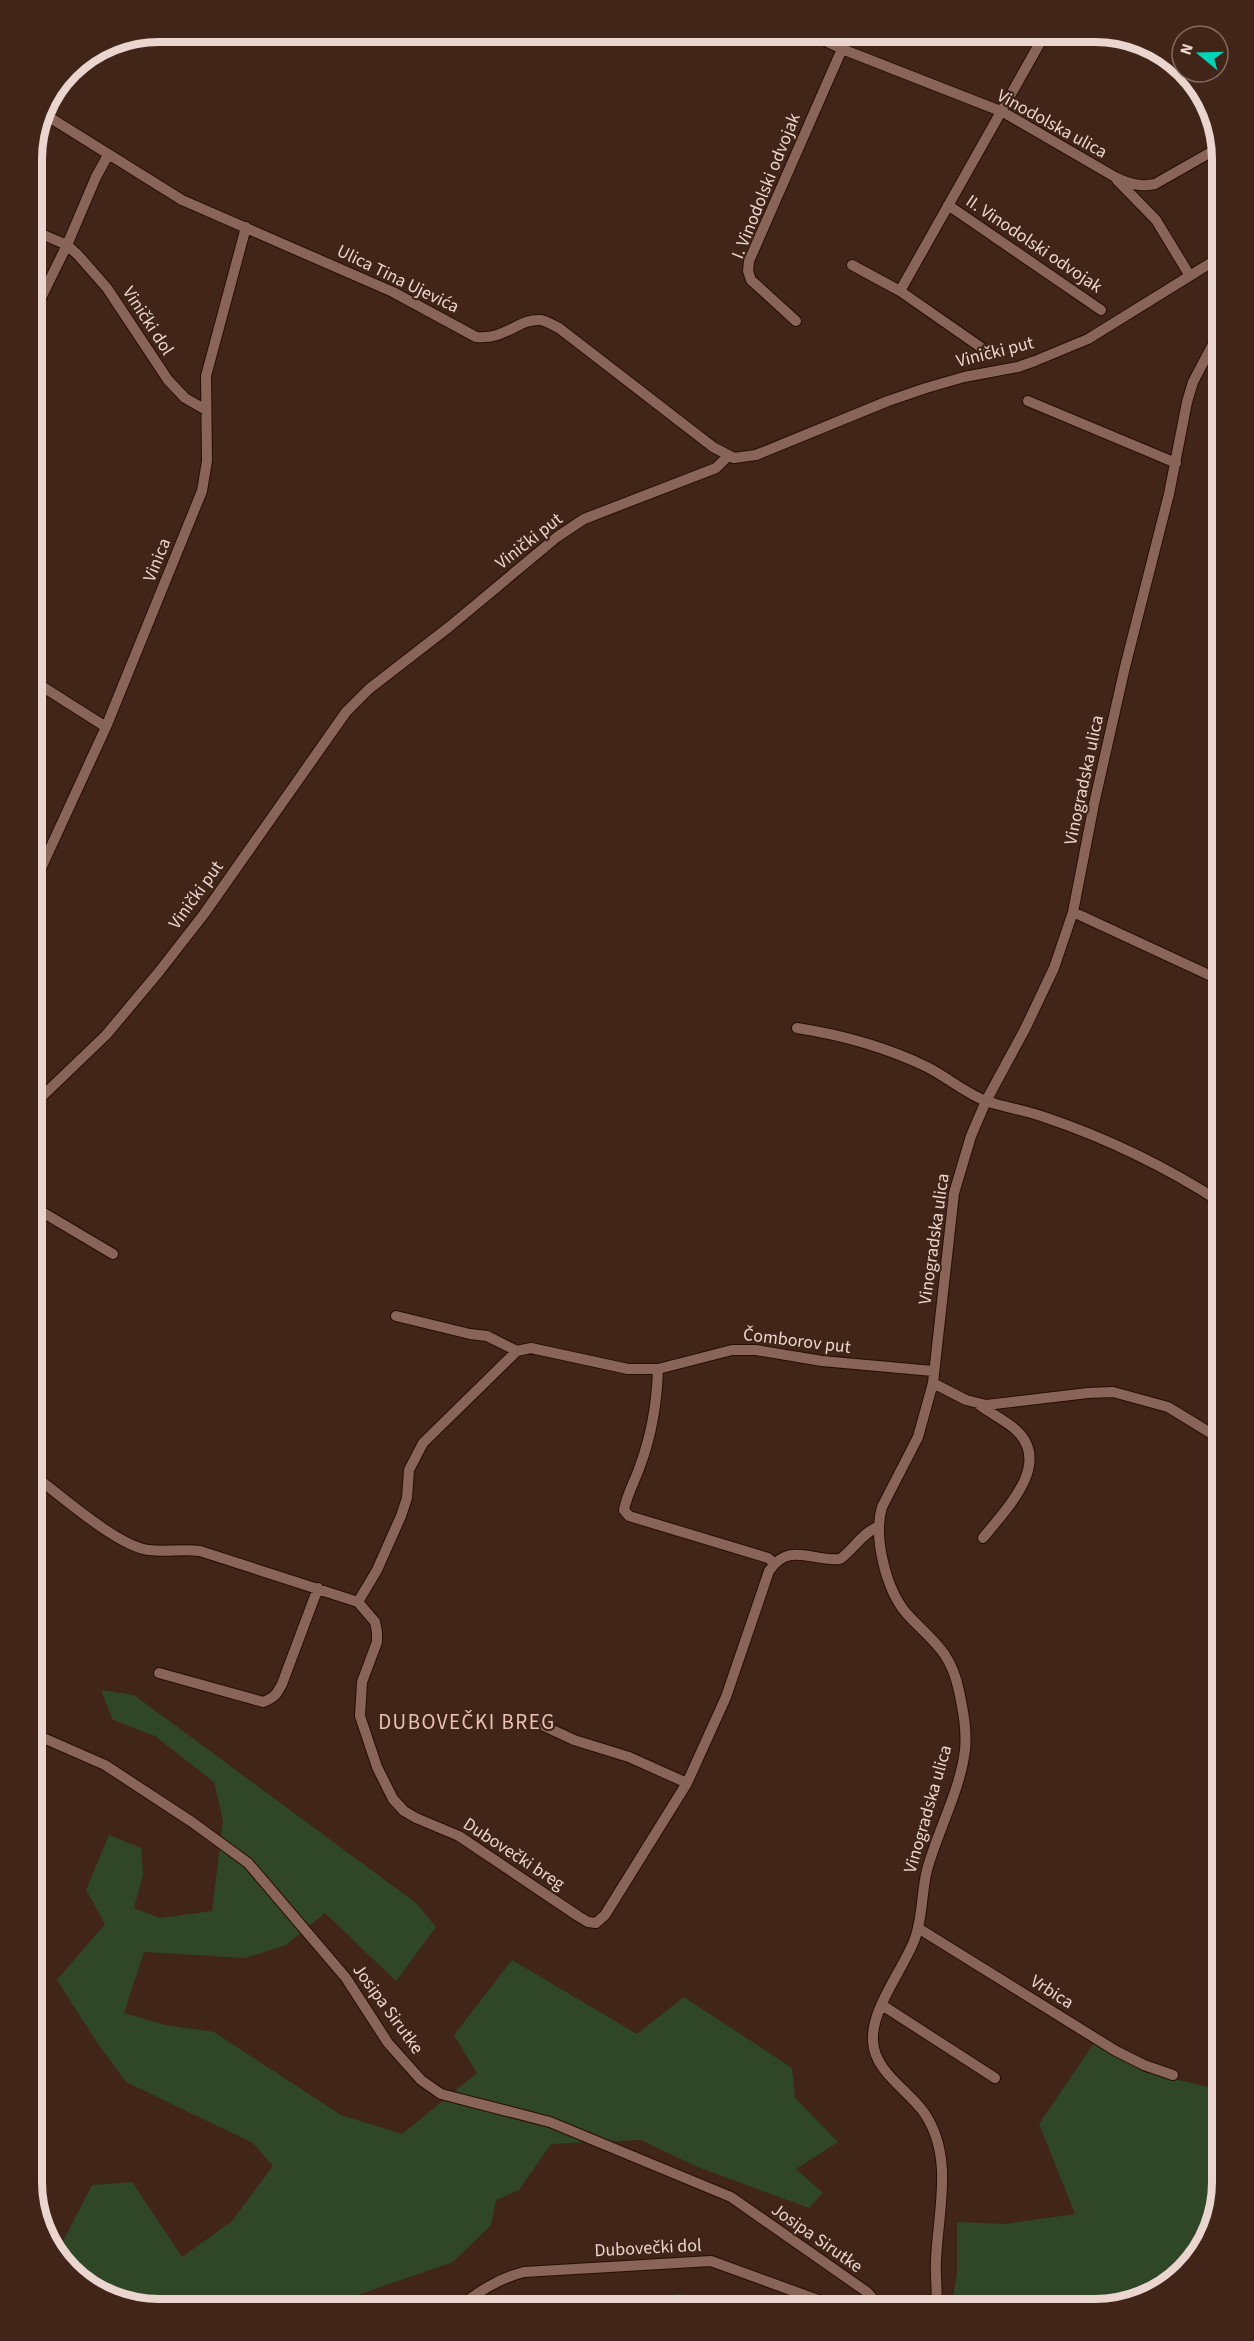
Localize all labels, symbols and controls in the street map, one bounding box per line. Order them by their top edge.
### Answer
north arrow [1170,24,1230,84]
text: N [1175,41,1199,58]
street label: Vinodolska ulica [992,83,1112,165]
street label: I. Vinodolski odvojak [725,109,807,263]
street label: II. Vinodolski odvojak [961,189,1107,299]
street label: Ulica Tina Ujevića [333,239,463,319]
street label: Vinički dol [116,282,180,360]
street label: Vinički put [954,330,1036,374]
street label: Vinički put [490,507,568,575]
street label: Vinica [137,534,177,586]
street label: Vinogradska ulica [1058,713,1110,847]
street label: Vinički put [163,856,229,934]
street label: Vinogradska ulica [912,1172,956,1306]
street label: Čomborov put [742,1322,852,1360]
district label: DUBOVEČKI BREG [378,1707,556,1737]
street label: Vinogradska ulica [898,1742,958,1876]
street label: Dubovečki breg [458,1812,570,1896]
street label: Josipa Sirutke [347,1959,429,2059]
street label: Vrbica [1026,1969,1078,2015]
street label: Josipa Sirutke [766,2197,868,2279]
street label: Dubovečki dol [594,2233,702,2263]

